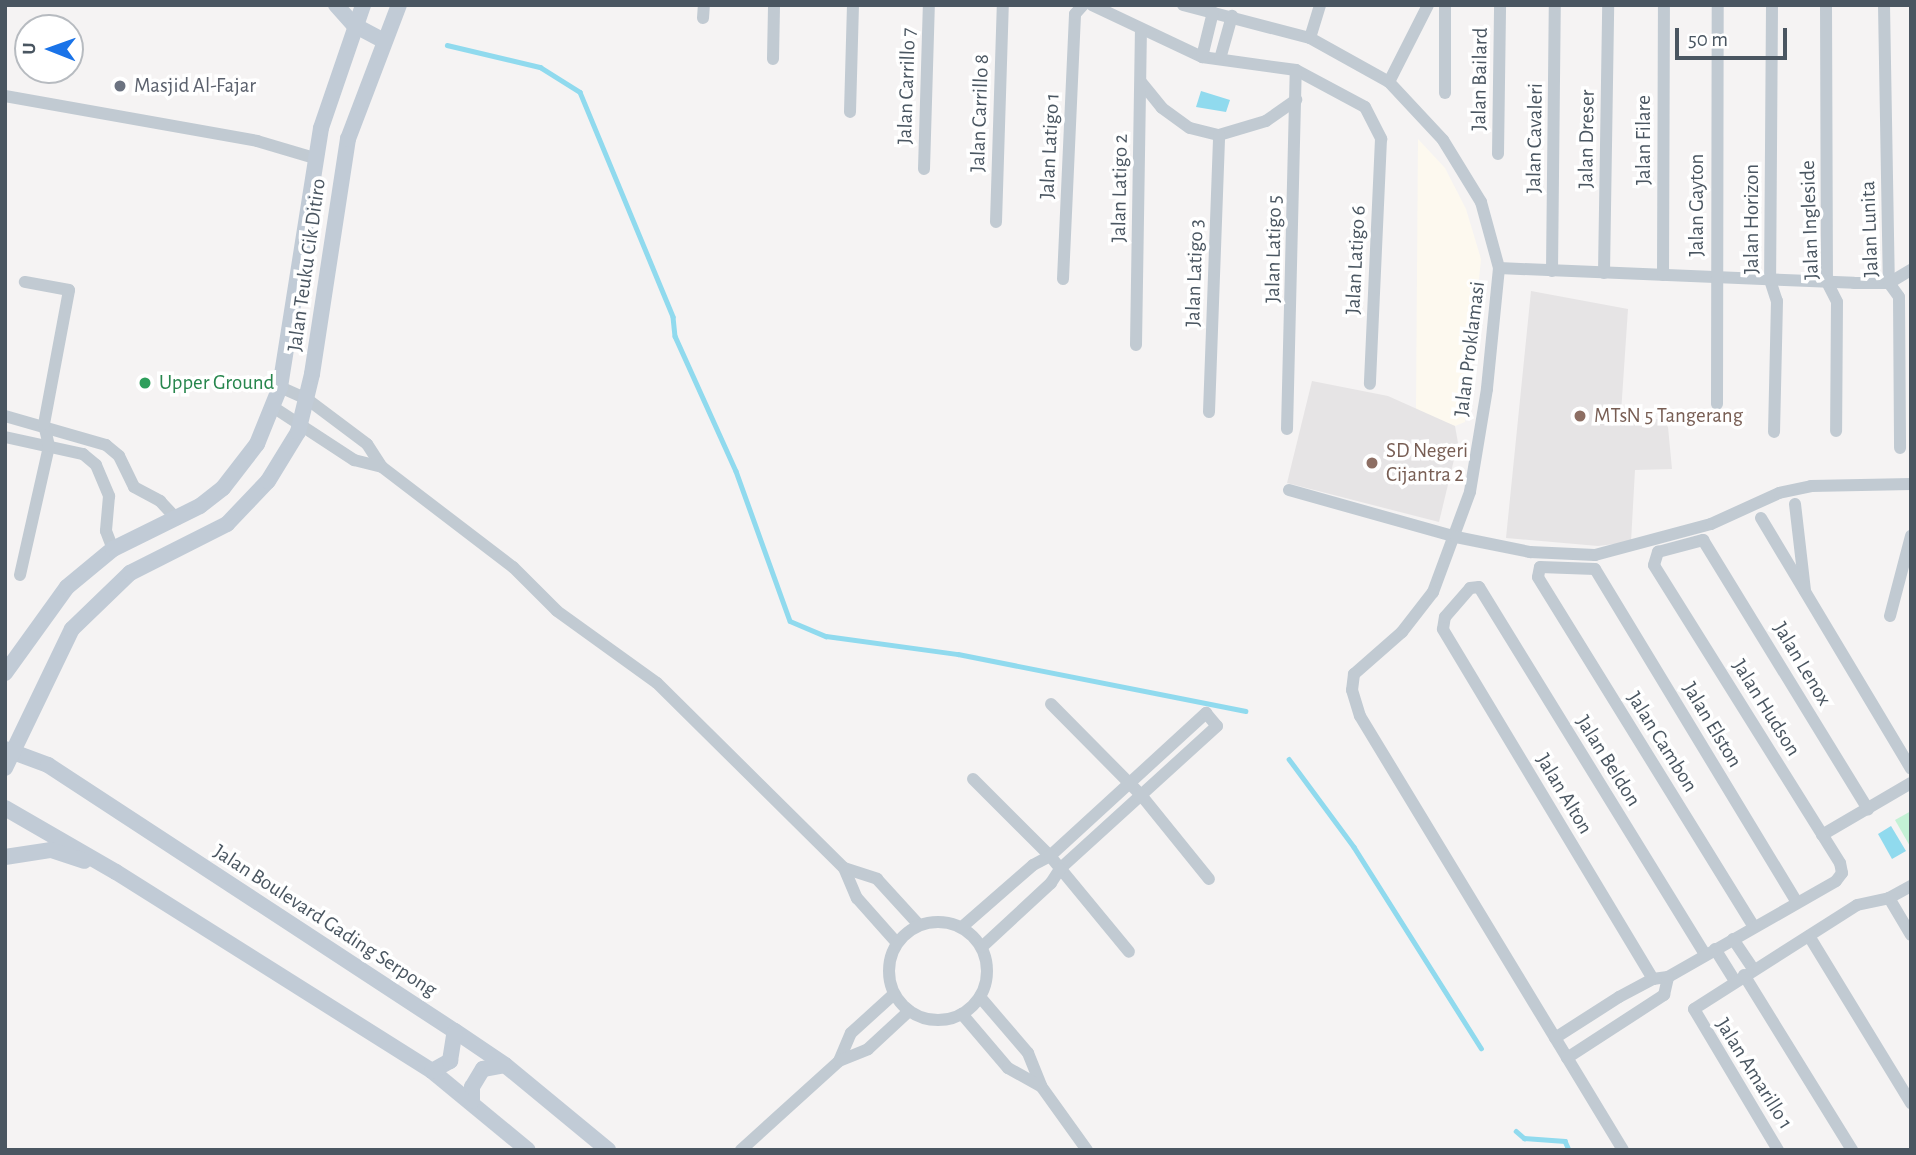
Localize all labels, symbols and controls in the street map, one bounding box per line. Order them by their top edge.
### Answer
north arrow [14,14,84,84]
scale bar [1678,14,1790,58]
street label: Jalan Carrillo 7 [892,27,922,145]
street label: Jalan Bailard [1467,27,1493,131]
text: 50 m [1688,29,1728,50]
text: U [20,42,39,55]
street label: Jalan Carrillo 8 [965,54,995,172]
place label: Masjid Al-Fajar [134,73,256,99]
marker: Masjid Al-Fajar [112,78,128,94]
street label: Jalan Cavaleri [1521,83,1549,193]
street label: Jalan Dreser [1574,89,1600,189]
street label: Jalan Latigo 1 [1035,92,1065,200]
street label: Jalan Filare [1631,95,1657,185]
street label: Jalan Latigo 2 [1106,134,1134,242]
street label: Jalan Gayton [1684,154,1710,256]
street label: Jalan Ingleside [1795,160,1825,280]
street label: Jalan Horizon [1739,164,1765,274]
street label: Jalan Teuku Cik Ditiro [282,177,332,353]
street label: Jalan Lunita [1856,180,1884,278]
street label: Jalan Latigo 5 [1260,195,1288,303]
street label: Jalan Latigo 6 [1341,205,1371,315]
street label: Jalan Latigo 3 [1181,219,1209,327]
street label: Jalan Proklamasi [1449,280,1491,418]
place label: Upper Ground [159,370,274,396]
marker: Upper Ground [137,375,153,391]
place label: MTsN 5 Tangerang [1594,403,1743,429]
marker: MTsN 5 Tangerang [1572,408,1588,424]
place label: SD Negeri Cijantra 2 [1386,438,1468,488]
marker: SD Negeri Cijantra 2 [1364,455,1380,471]
street label: Jalan Lenox [1767,618,1837,710]
street label: Jalan Hudson [1726,655,1806,761]
street label: Jalan Elston [1677,678,1747,772]
street label: Jalan Cambon [1621,687,1703,797]
street label: Jalan Beldon [1570,711,1646,811]
street label: Jalan Alton [1530,749,1598,839]
street label: Jalan Boulevard Gading Serpong [209,839,441,1003]
street label: Jalan Amarillo 1 [1710,1014,1798,1134]

